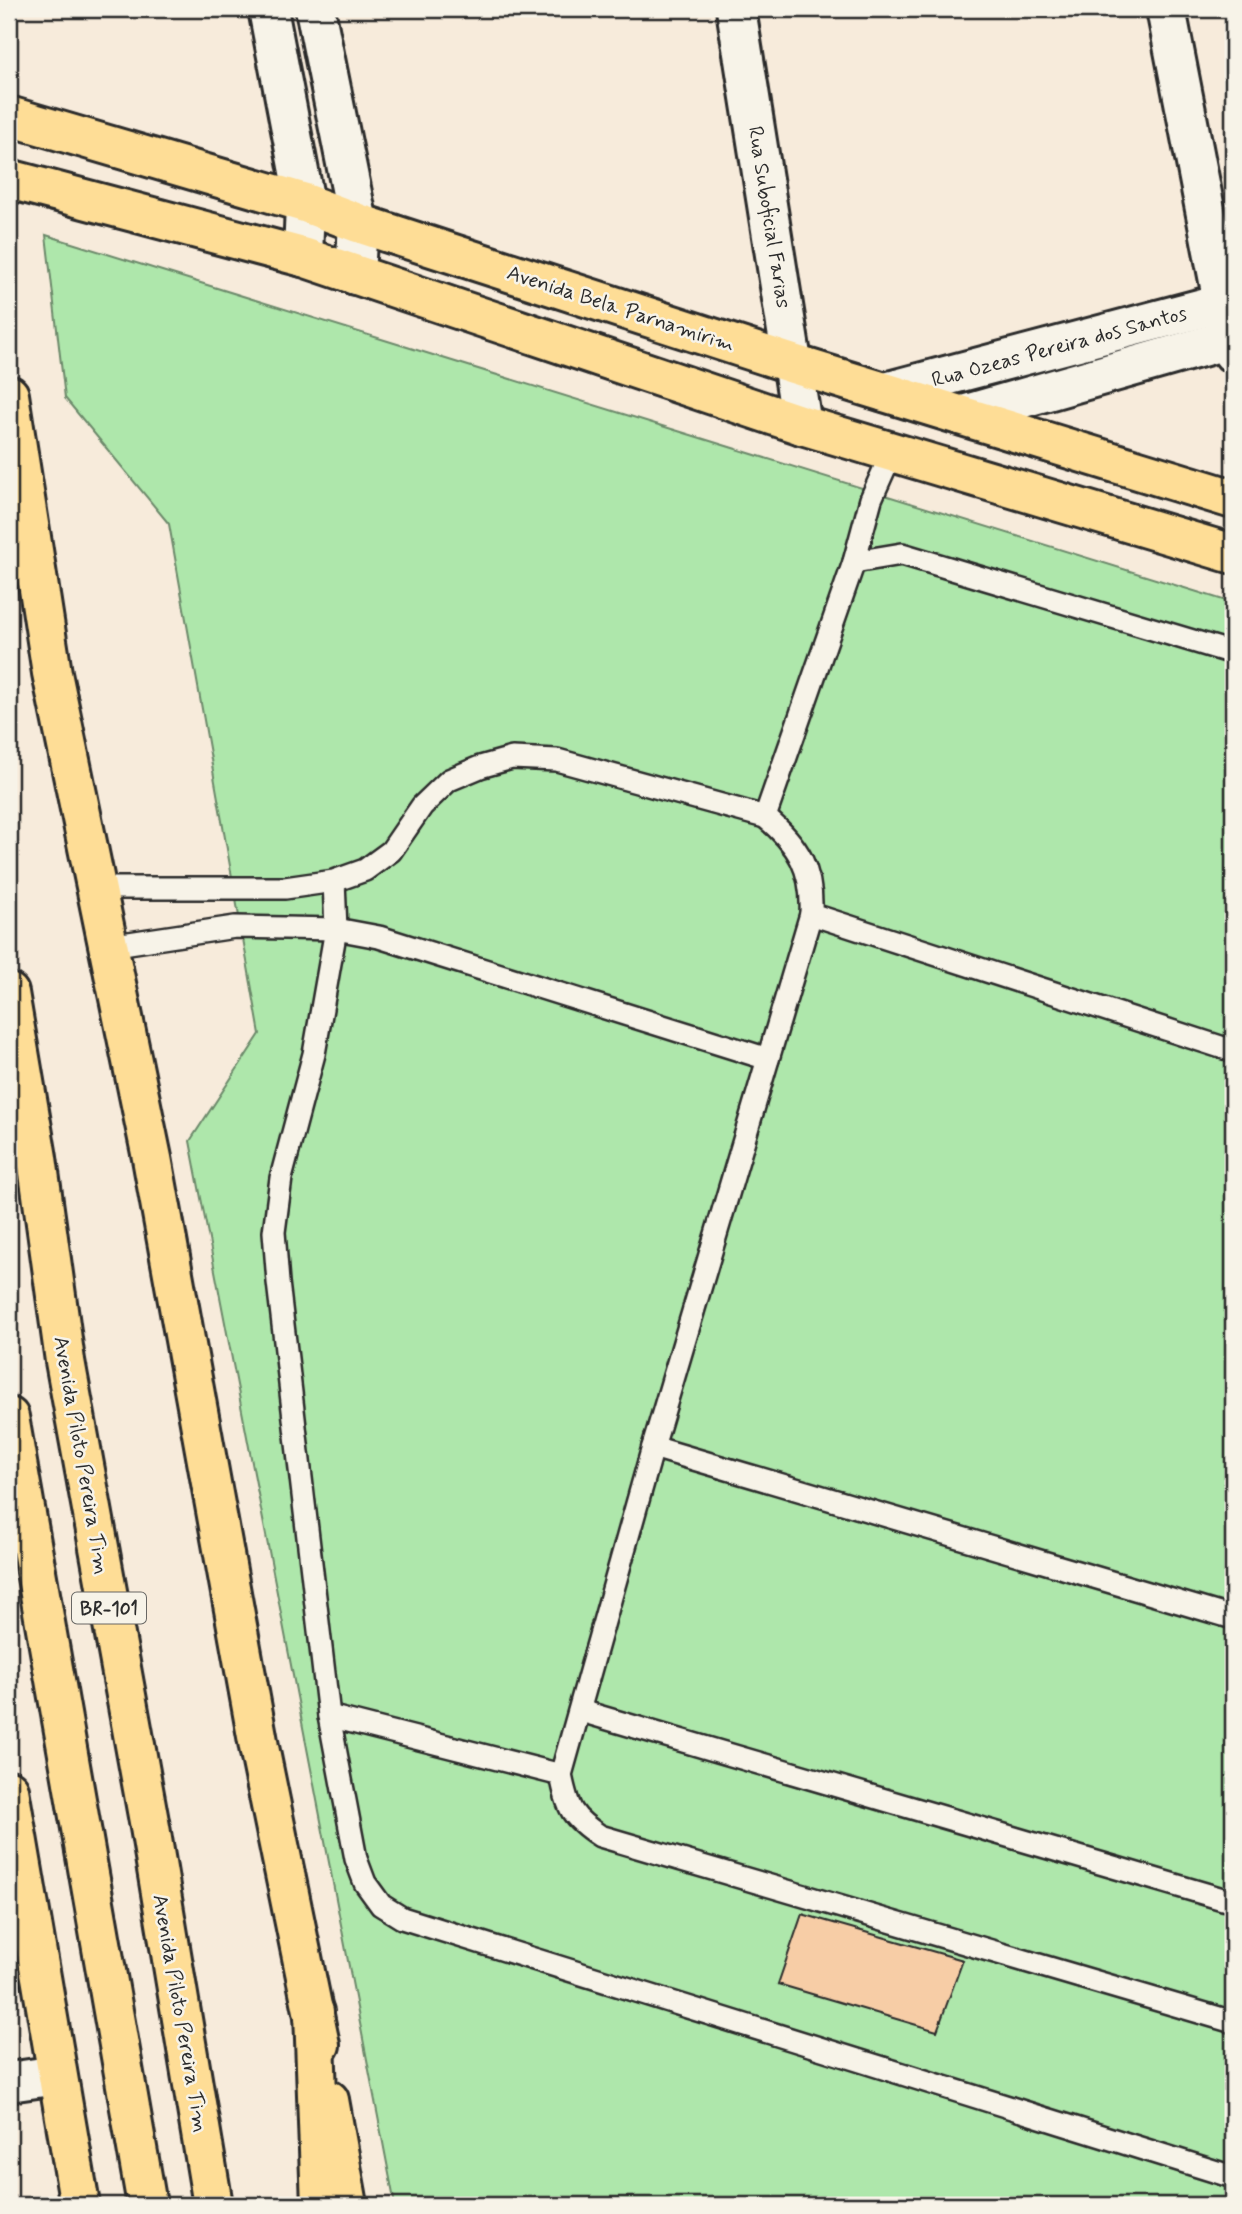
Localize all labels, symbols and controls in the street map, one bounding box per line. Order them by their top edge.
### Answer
street label: Rua Suboficial Farias [741,124,797,310]
street label: Avenida Bela Parnamirim [503,259,738,359]
street label: Rua Ozeas Pereira dos Santos [929,299,1190,395]
street label: Avenida Piloto Pereira Tim [46,1334,116,1576]
road number: BR-101 [72,1592,146,1624]
street label: Avenida Piloto Pereira Tim [145,1892,215,2134]

